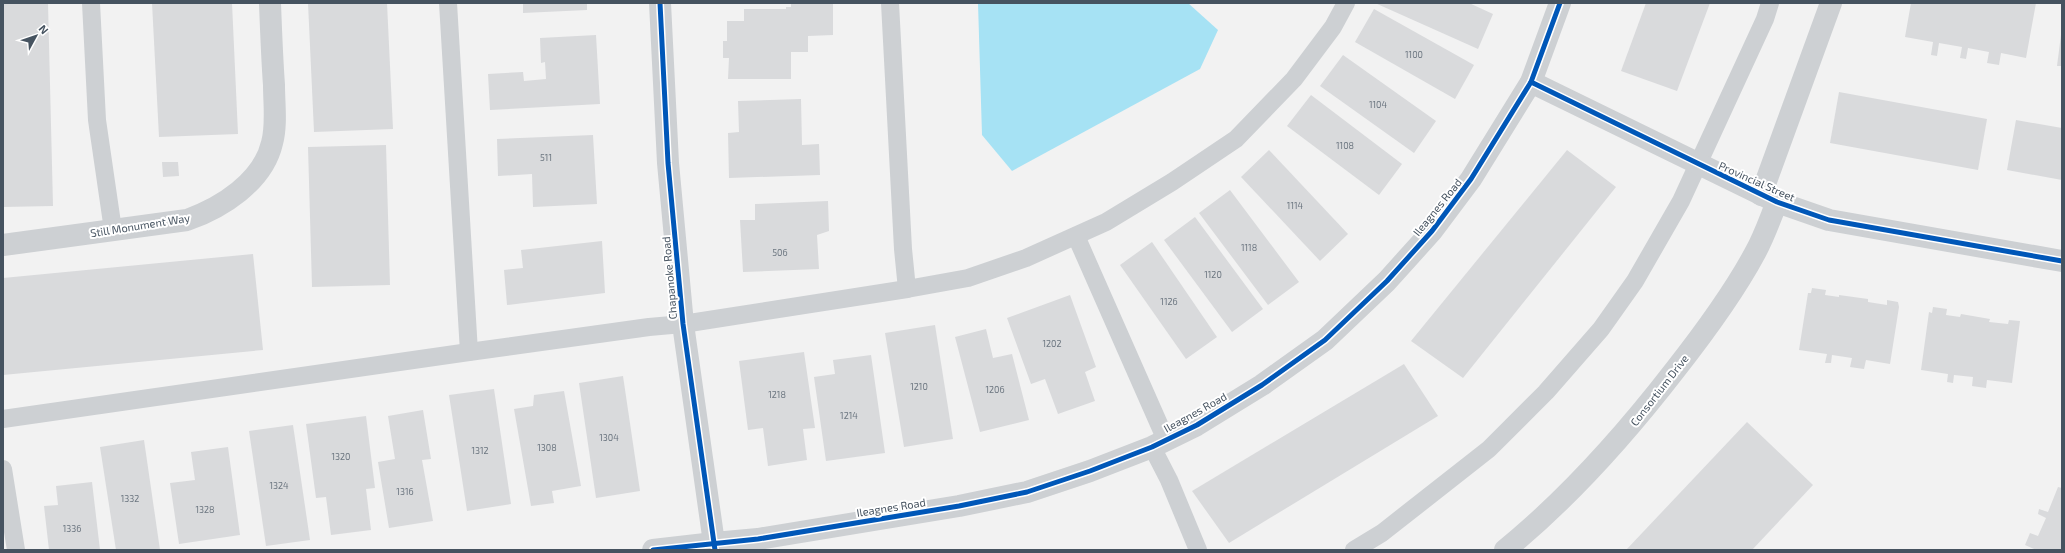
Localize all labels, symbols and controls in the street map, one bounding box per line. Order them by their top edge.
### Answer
north arrow [16,16,56,56]
text: N [37,22,52,37]
house number: 1100 [1405,49,1423,60]
house number: 1104 [1369,99,1388,110]
house number: 1108 [1336,140,1354,151]
house number: 511 [540,152,552,163]
street label: Provincial Street [1717,158,1797,204]
street label: Ileagnes Road [1410,176,1464,238]
house number: 1114 [1287,200,1304,211]
street label: Still Monument Way [89,211,191,239]
street label: Chapanoke Road [659,236,679,320]
house number: 1118 [1241,242,1257,253]
house number: 506 [772,247,788,258]
house number: 1120 [1204,269,1222,280]
house number: 1126 [1160,296,1178,307]
house number: 1202 [1042,338,1062,349]
street label: Consortium Drive [1627,352,1691,428]
house number: 1210 [910,381,928,392]
house number: 1206 [985,384,1005,395]
house number: 1218 [768,389,786,400]
street label: Ileagnes Road [1161,389,1229,435]
house number: 1214 [840,410,858,421]
house number: 1304 [599,432,619,443]
house number: 1308 [537,442,557,453]
house number: 1312 [471,445,489,456]
house number: 1320 [331,451,351,462]
house number: 1324 [269,480,289,491]
house number: 1316 [396,486,414,497]
house number: 1332 [121,493,139,504]
street label: Ileagnes Road [855,495,927,519]
house number: 1328 [195,504,215,515]
house number: 1336 [63,523,81,534]

